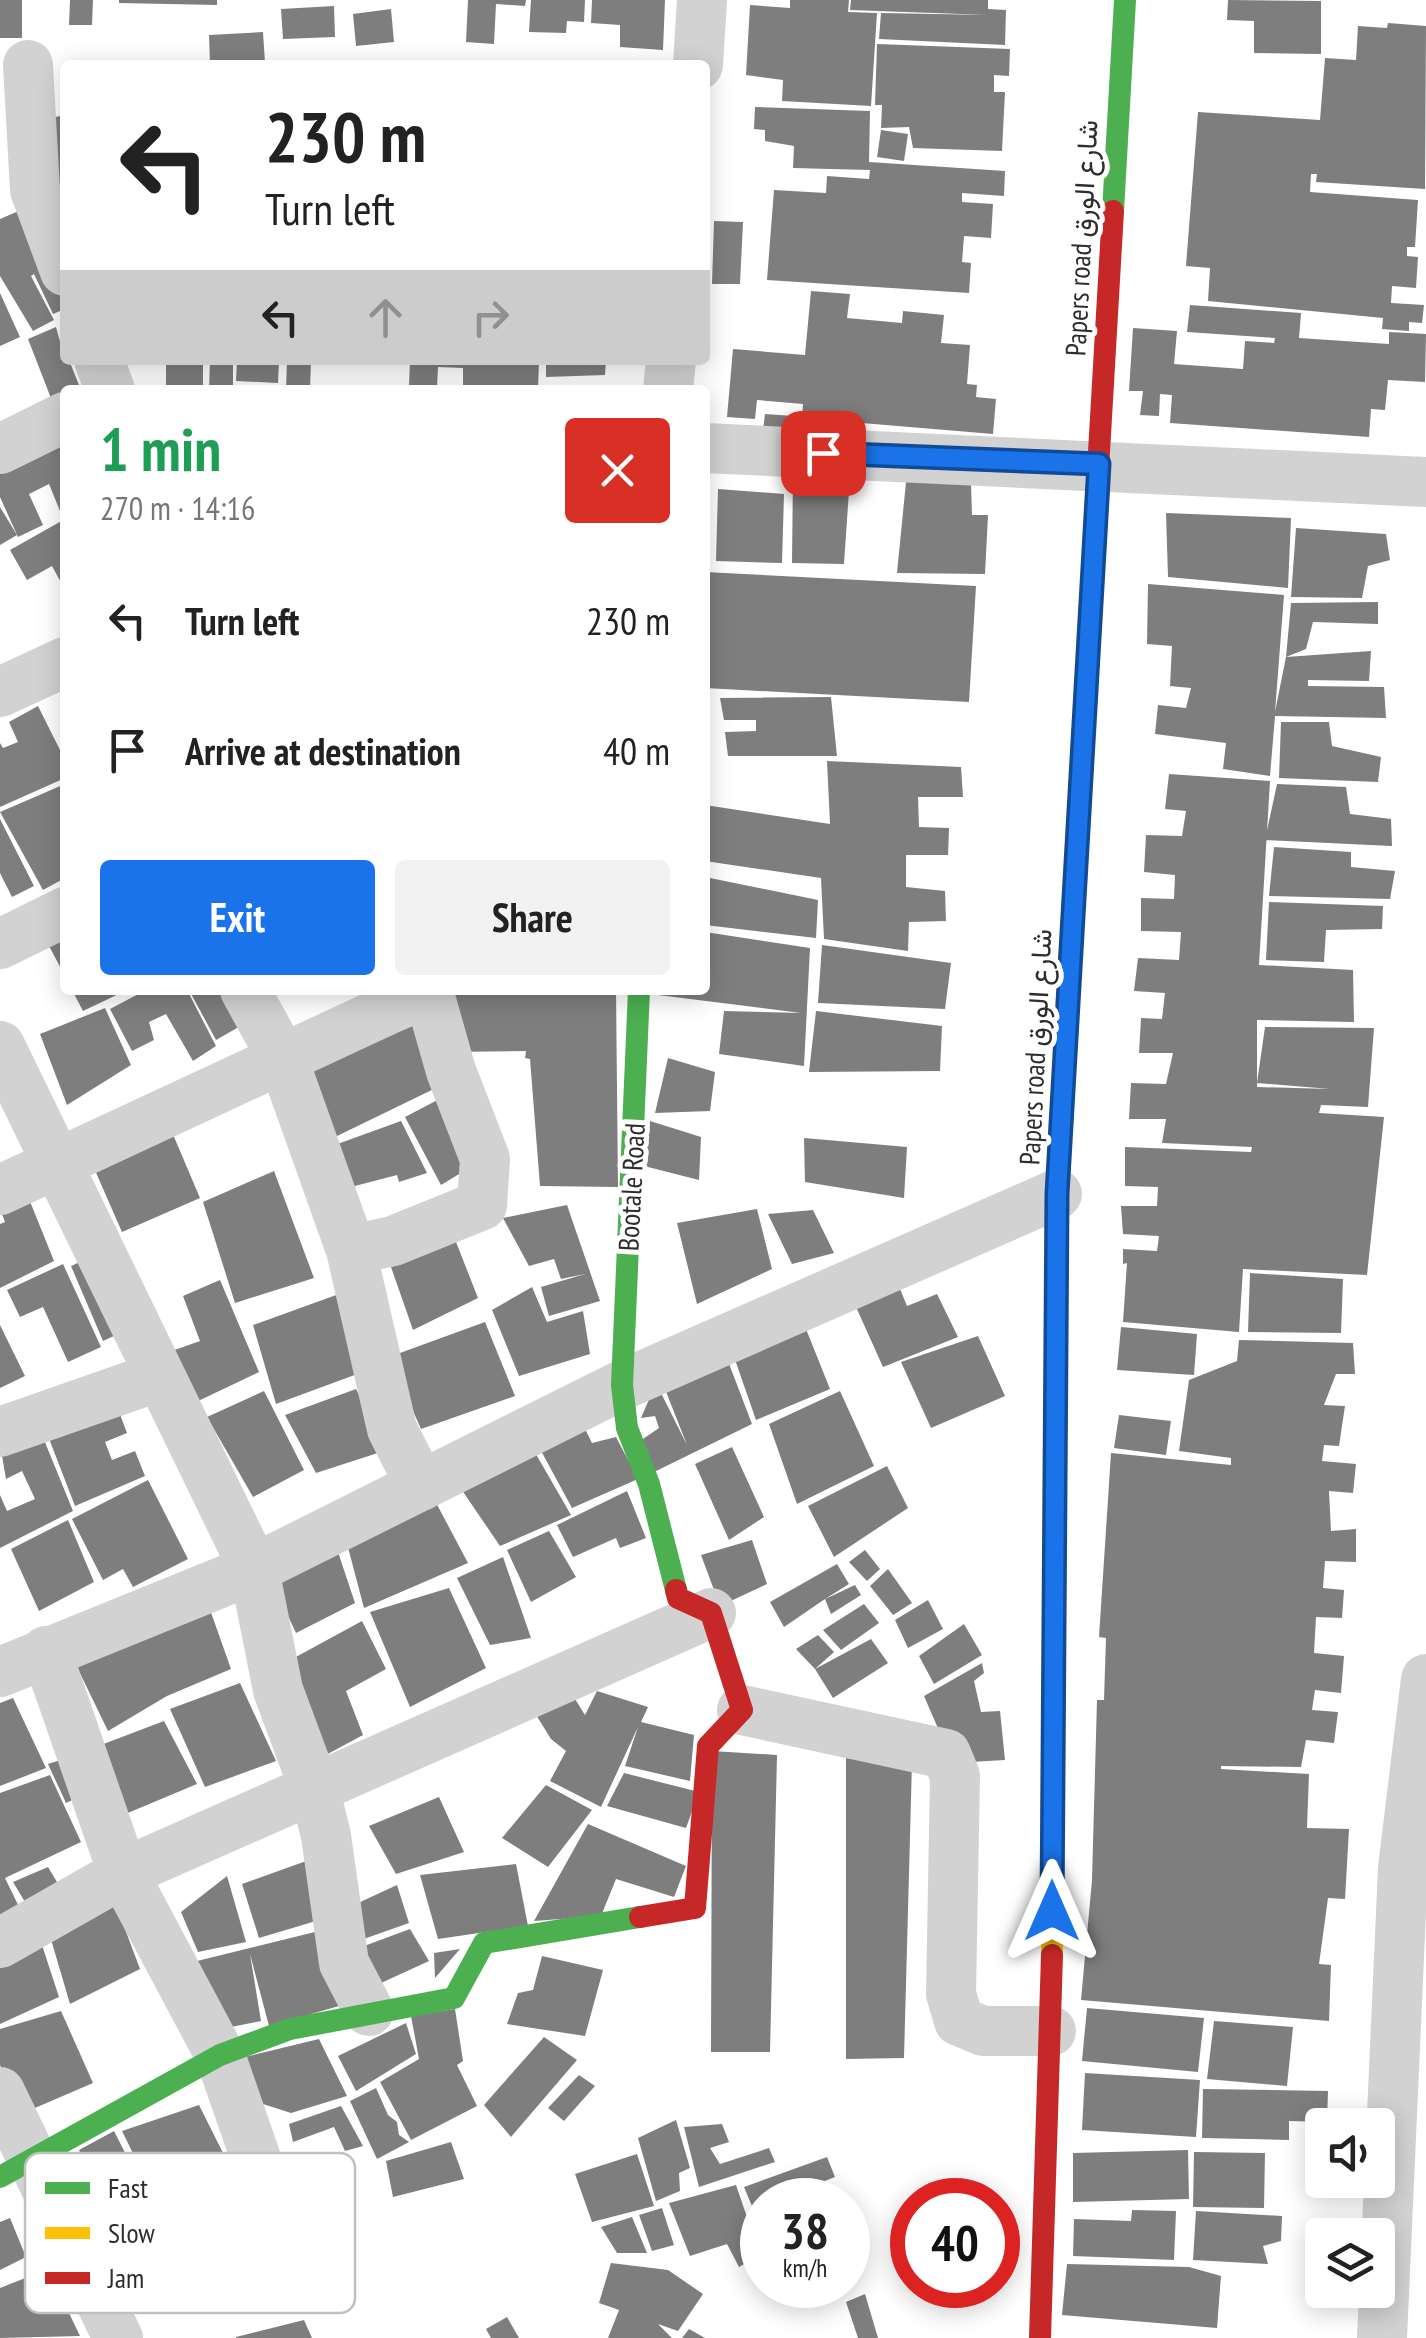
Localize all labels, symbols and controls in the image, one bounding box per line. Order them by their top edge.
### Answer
text: 230 m [265,91,426,181]
icon: left [100,100,230,230]
street label: Papers road شارع الورق [1056,119,1107,357]
text: Turn left [265,179,395,237]
icon: left [253,290,308,345]
icon: ahead [358,290,413,345]
icon: right [463,290,518,345]
text: 1 min [100,410,221,488]
pin [781,411,866,496]
button: close [565,418,670,523]
icon: arrive [796,426,851,481]
text: 270 m · 14:16 [100,487,255,529]
icon: left [100,593,155,648]
text: Turn left [185,596,299,645]
text: 230 m [586,596,670,645]
icon: arrive [100,723,155,778]
text: Arrive at destination [185,726,461,775]
text: 40 m [603,726,670,775]
button: Exit [100,860,375,975]
button: Share [395,860,670,975]
street label: Papers road شارع الورق [1010,928,1061,1166]
street label: Bootale Road [609,1122,653,1252]
position arrow [1000,1859,1104,1963]
map controls [1305,2108,1395,2308]
button: sound [1305,2108,1395,2198]
legend [25,2153,355,2313]
text: Fast [108,2169,148,2206]
speed limit sign: 40 [890,2178,1020,2308]
text: 38 [781,2198,829,2263]
text: Slow [108,2214,155,2251]
button: layers [1305,2218,1395,2308]
text: km/h [783,2252,827,2284]
text: Jam [107,2259,144,2296]

